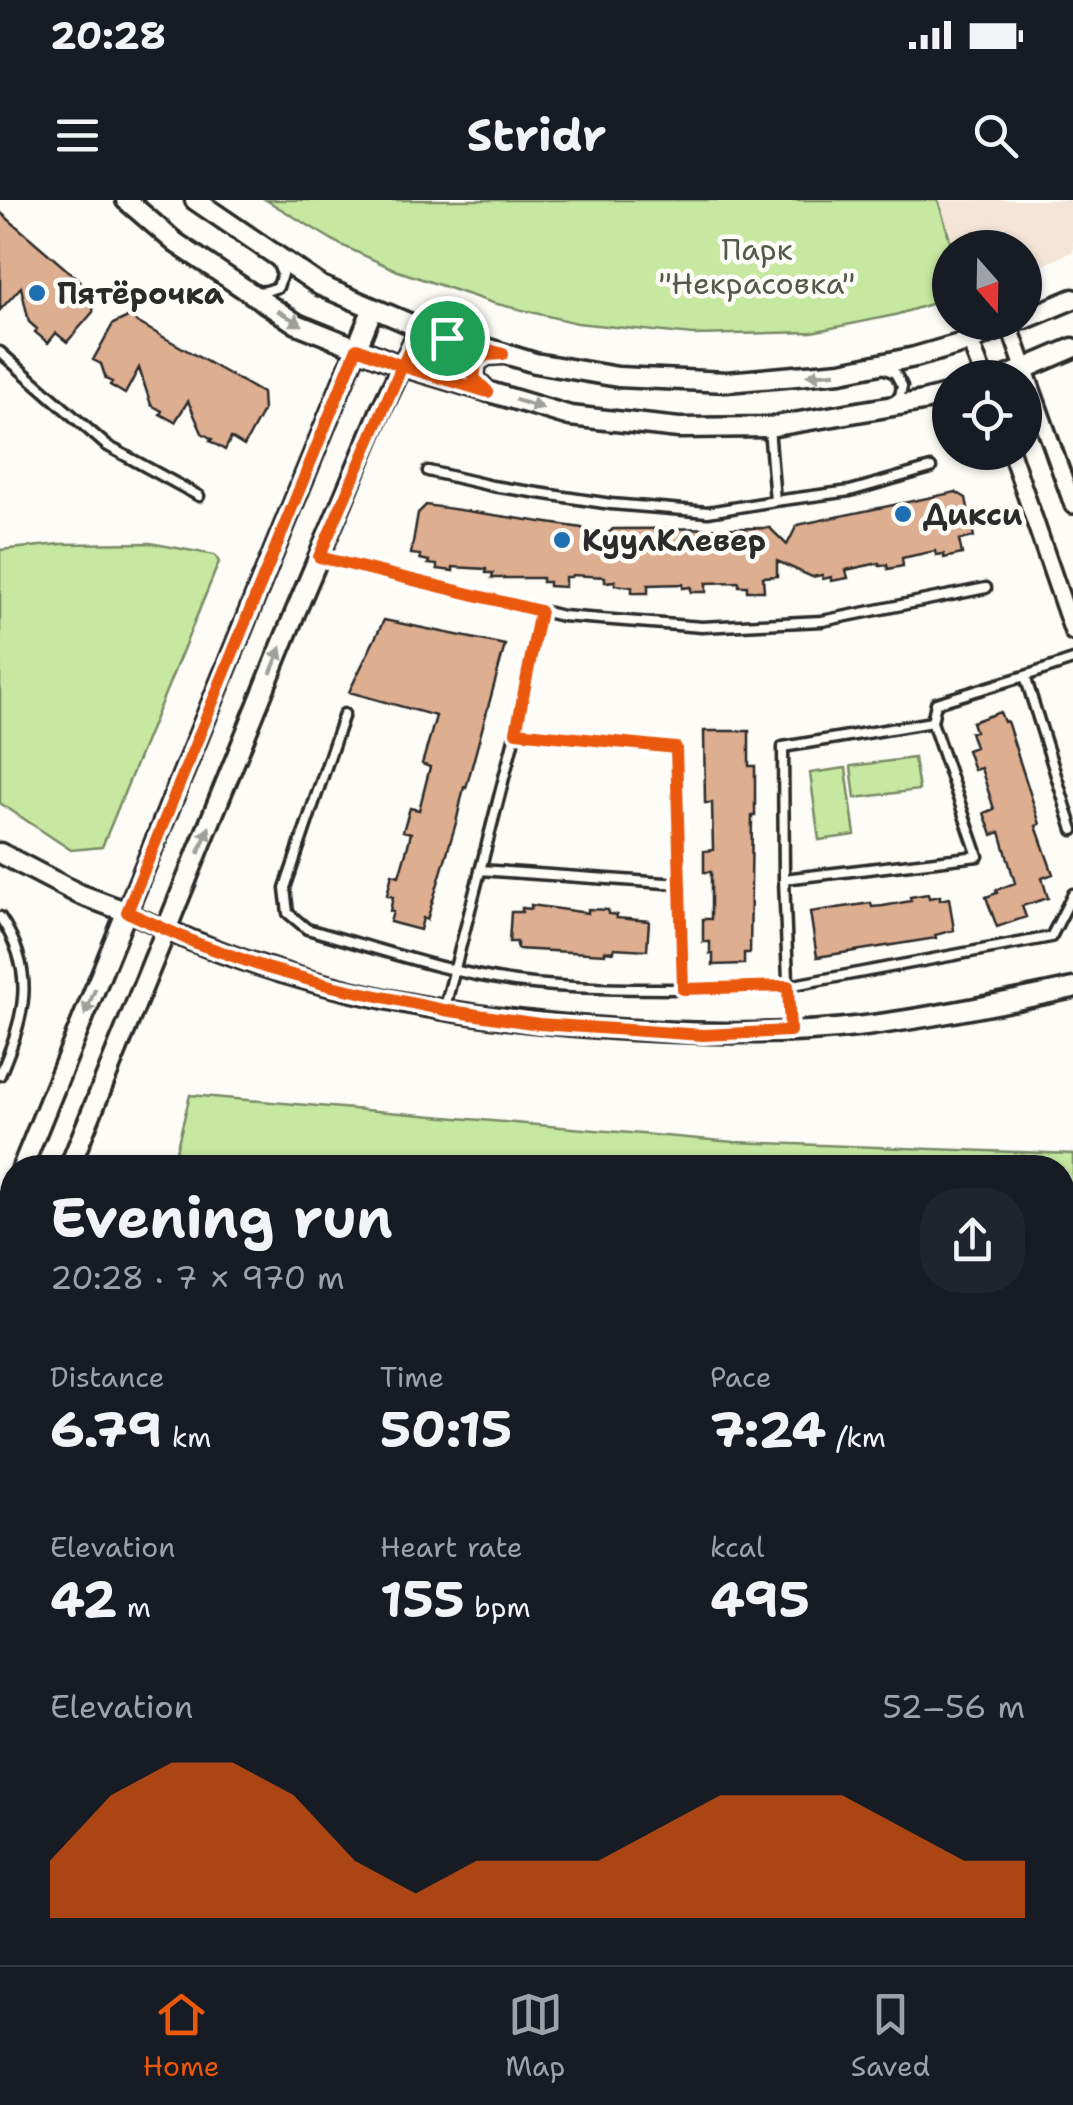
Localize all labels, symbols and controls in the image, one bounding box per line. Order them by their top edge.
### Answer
text: 20:28 [50,10,166,61]
text: Stridr [467,105,606,165]
icon: menu [50,108,105,163]
icon: search [968,108,1023,163]
park label: Парк "Некрасовка" [659,229,855,304]
north arrow [932,230,1042,340]
map controls [932,230,1042,470]
place label: Пятёрочка [57,273,225,314]
marker: Пятёрочка [26,282,48,304]
pin [405,296,490,381]
one-way arrow [276,309,304,326]
icon: arrive [420,311,475,366]
button: locate [932,360,1042,470]
one-way arrow [805,366,837,382]
one-way arrow [514,397,544,412]
place label: Дикси [923,494,1023,535]
marker: Дикси [892,503,914,525]
place label: КуулКлевер [582,520,766,561]
marker: КуулКлевер [551,529,573,551]
one-way arrow [269,644,285,674]
one-way arrow [196,825,212,855]
one-way arrow [81,988,97,1018]
text: Evening run [50,1181,393,1255]
button: share [920,1188,1025,1293]
text: 20:28 · 7 × 970 m [50,1256,345,1299]
text: Distance [50,1358,165,1396]
text: Time [380,1358,444,1396]
text: Pace [710,1358,772,1396]
text: 6.79 [50,1396,162,1463]
text: 50:15 [380,1396,512,1463]
text: 7:24 [710,1396,826,1463]
text: km [162,1418,211,1456]
text: /km [826,1418,886,1456]
text: Elevation [50,1528,175,1566]
text: Heart rate [380,1528,523,1566]
text: kcal [710,1528,764,1566]
text: 42 [50,1566,117,1633]
text: 155 [380,1566,465,1633]
text: 495 [710,1566,810,1633]
text: m [117,1588,151,1626]
text: bpm [465,1588,531,1626]
text: Elevation [50,1685,193,1728]
text: 52–56 m [882,1685,1025,1728]
tab: Home [143,1987,220,2085]
tab: Map [505,1987,565,2085]
tab: Saved [851,1987,930,2085]

